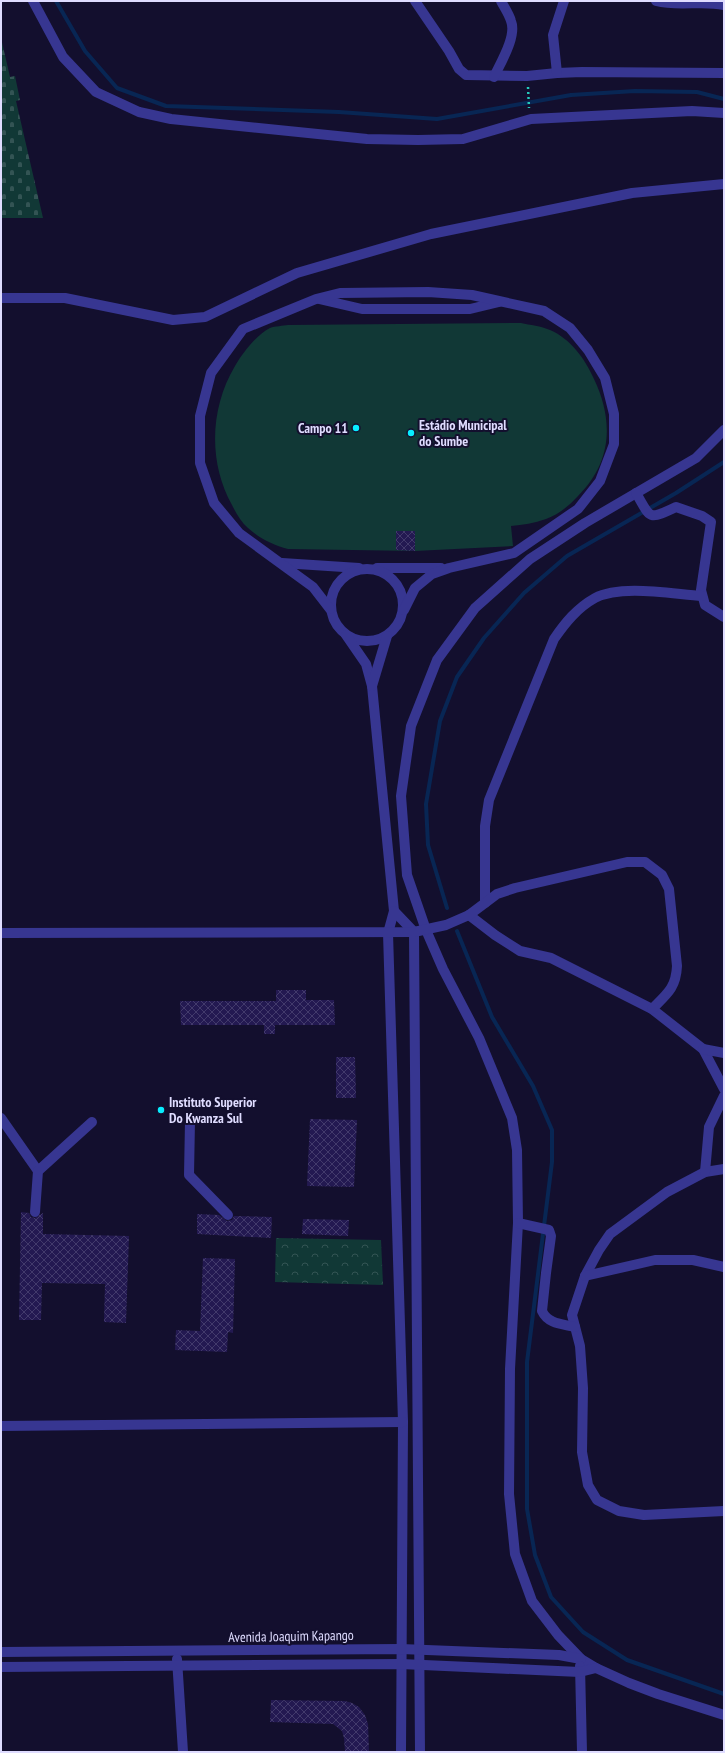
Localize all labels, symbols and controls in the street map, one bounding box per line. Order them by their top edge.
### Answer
place label: Estádio Municipal do Sumbe [419,416,507,450]
place label: Campo 11 [298,419,348,437]
marker: Campo 11 [351,423,361,433]
marker: Estádio Municipal do Sumbe [406,428,416,438]
place label: Instituto Superior Do Kwanza Sul [169,1093,257,1127]
marker: Instituto Superior Do Kwanza Sul [156,1105,166,1115]
street label: Avenida Joaquim Kapango [228,1626,354,1646]

